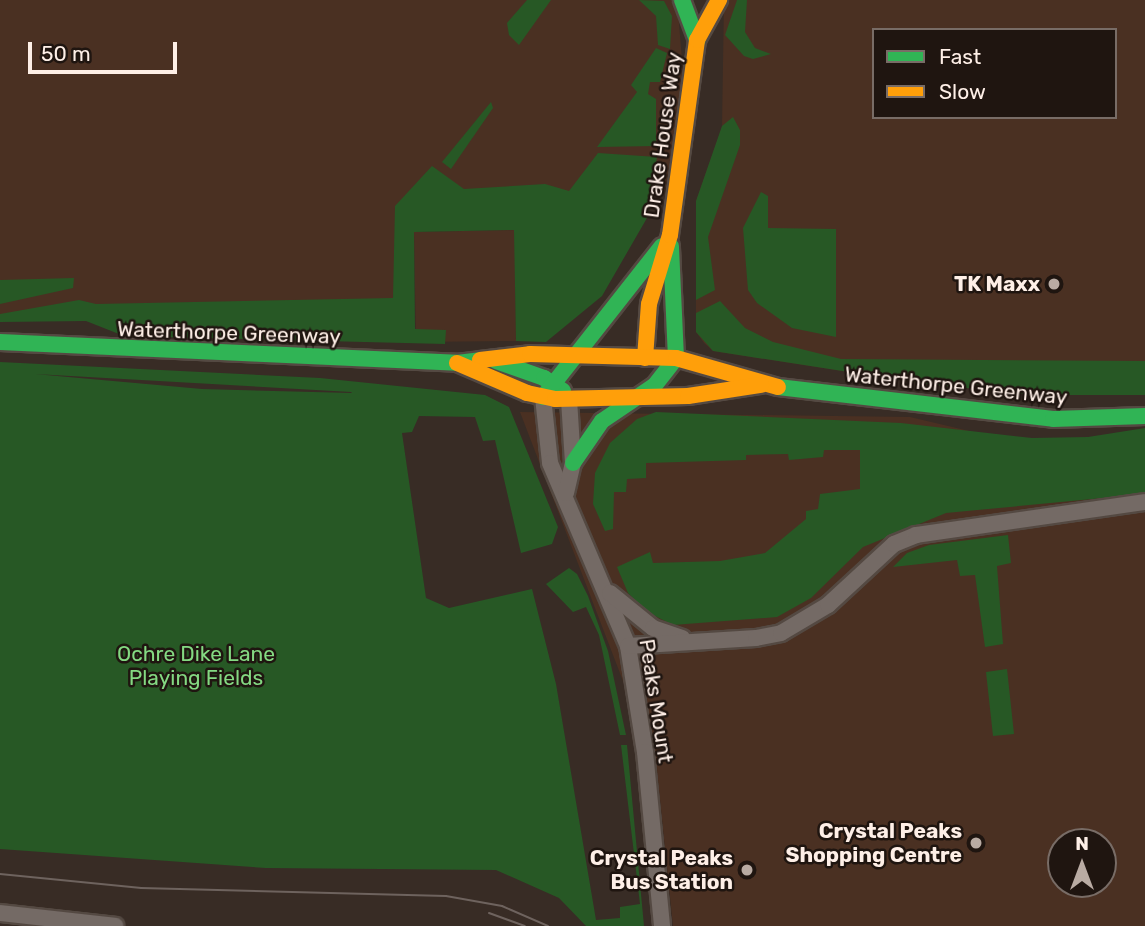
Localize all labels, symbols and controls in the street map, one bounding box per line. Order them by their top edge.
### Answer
scale bar [32,28,180,72]
legend [872,28,1117,119]
text: 50 m [41,41,91,66]
text: Fast [939,44,981,69]
street label: Drake House Way [639,50,687,220]
text: Slow [939,79,986,104]
place label: TK Maxx [954,271,1040,297]
marker: TK Maxx [1046,276,1062,292]
street label: Waterthorpe Greenway [117,317,341,349]
street label: Waterthorpe Greenway [843,362,1069,410]
street label: Peaks Mount [634,637,678,765]
park label: Ochre Dike Lane Playing Fields [117,641,275,691]
place label: Crystal Peaks Shopping Centre [785,818,962,868]
north arrow [1047,828,1117,898]
text: N [1075,832,1089,855]
marker: Crystal Peaks Shopping Centre [968,835,984,851]
place label: Crystal Peaks Bus Station [590,845,733,895]
marker: Crystal Peaks Bus Station [739,862,755,878]

